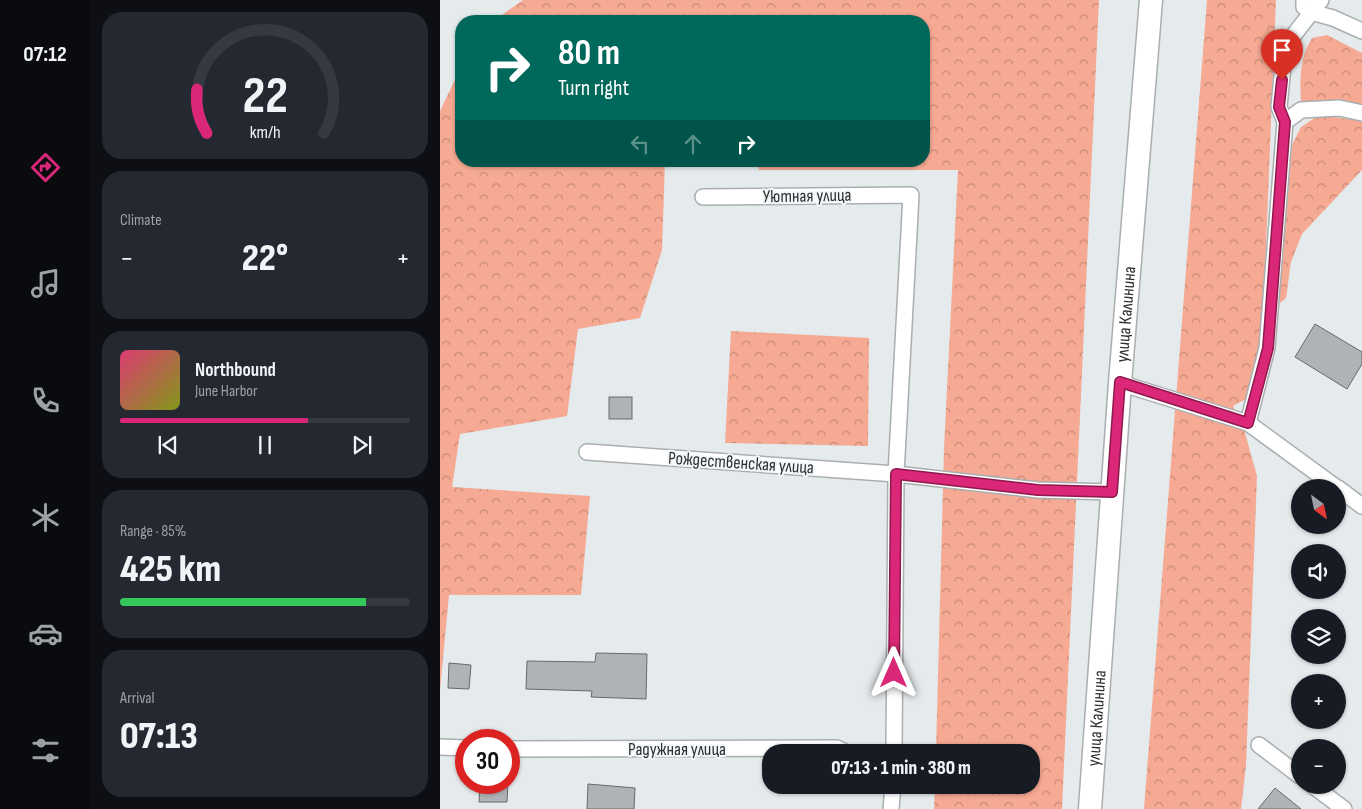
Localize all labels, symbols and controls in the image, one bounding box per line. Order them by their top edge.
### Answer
pin [1261,29,1303,80]
text: 80 m [558,32,620,75]
icon: right [475,35,540,100]
icon: arrive [1268,36,1296,64]
text: 07:12 [23,41,67,68]
text: 22 [242,65,288,128]
text: Turn right [558,75,629,102]
text: km/h [250,122,280,143]
icon: left [626,130,654,158]
icon: ahead [679,130,707,158]
icon: right [732,130,760,158]
icon: directions [28,150,63,185]
street label: Уютная улица [762,185,852,207]
text: Climate [120,211,162,230]
text: 22° [242,236,288,281]
text: − [120,242,134,275]
text: + [396,242,410,275]
street label: улица Калинина [1111,265,1140,363]
icon: music [28,266,63,301]
text: Northbound [195,359,276,382]
text: June Harbor [195,382,258,401]
icon: phone [28,383,63,418]
icon: previous [154,431,182,459]
icon: pause [251,431,279,459]
icon: next [348,431,376,459]
street label: Рождественская улица [667,447,815,479]
north arrow [1291,479,1346,534]
map controls [1291,479,1346,794]
icon: climate [28,500,63,535]
text: Range · 85% [120,522,186,541]
button: sound [1291,544,1346,599]
text: 425 km [120,547,221,592]
button: layers [1291,609,1346,664]
icon: car [28,616,63,651]
position arrow [867,646,919,698]
street label: улица Калинина [1083,669,1110,767]
button: + [1291,674,1346,729]
text: Arrival [120,689,154,708]
text: 07:13 [120,714,198,759]
speed limit sign: 30 [455,729,520,794]
icon: filters [28,733,63,768]
street label: Радужная улица [628,739,726,760]
button: − [1291,739,1346,794]
text: 07:13 · 1 min · 380 m [831,757,971,780]

